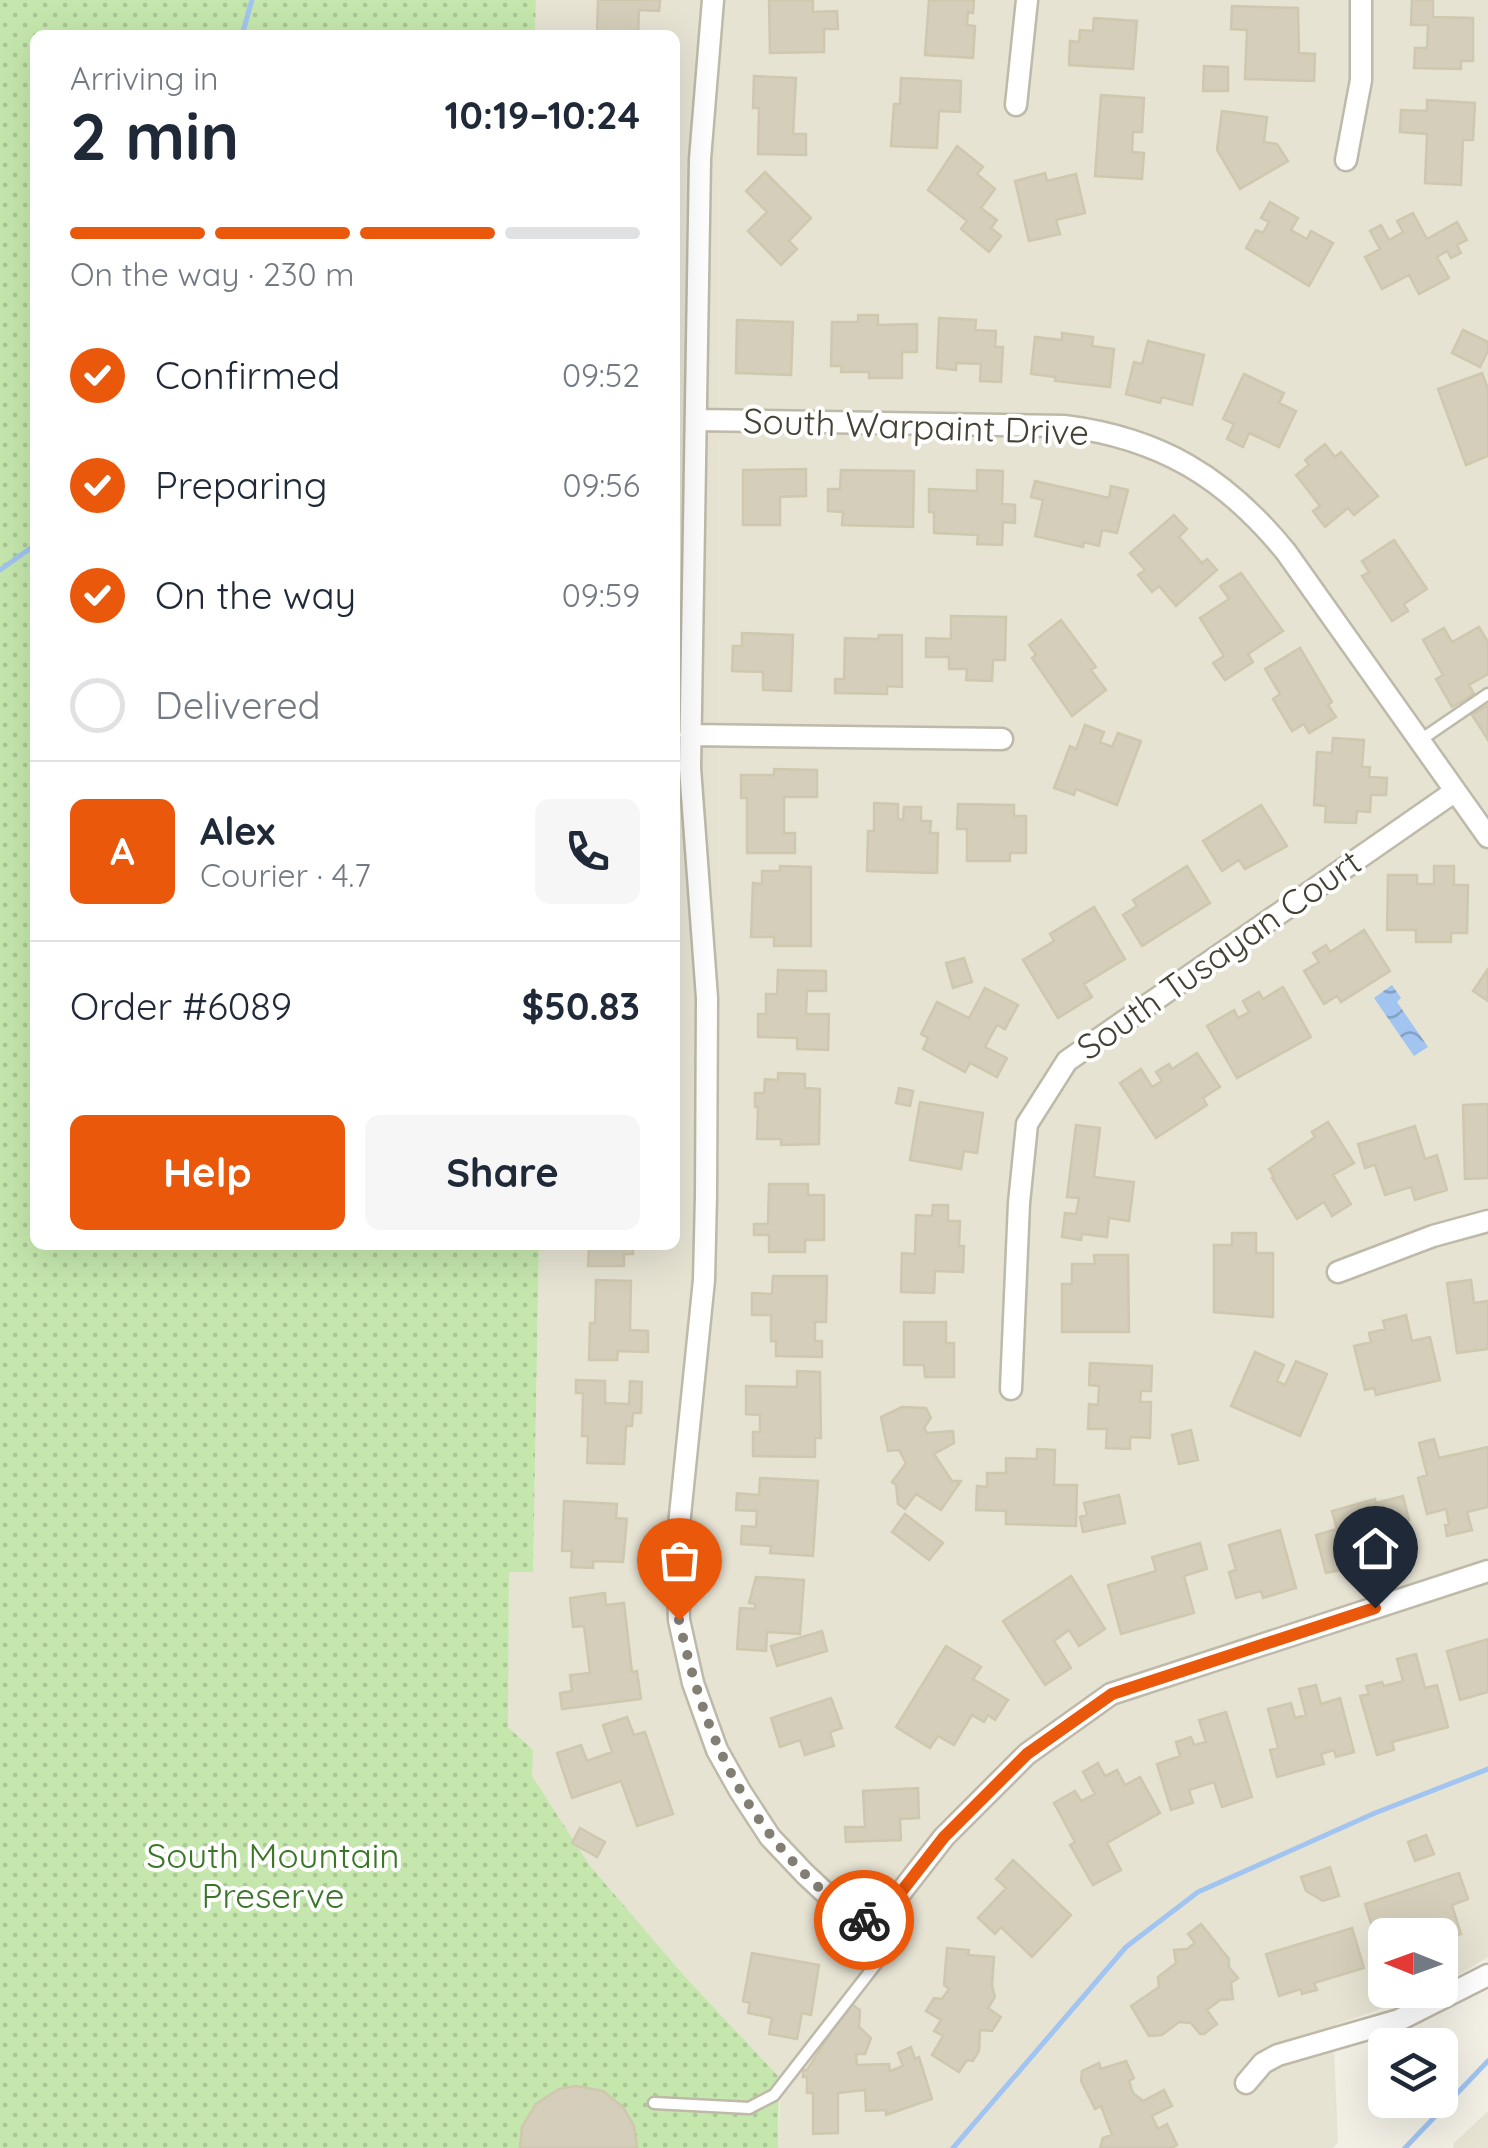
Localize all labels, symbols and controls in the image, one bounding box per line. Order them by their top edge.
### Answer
text: Arriving in [70,58,219,98]
text: 10:19–10:24 [445,91,640,139]
text: 2 min [70,95,239,176]
text: On the way · 230 m [70,254,355,294]
icon: check [70,348,125,403]
text: Confirmed [155,351,340,399]
text: 09:52 [562,355,640,395]
street label: South Warpaint Drive [742,398,1090,454]
icon: check [70,458,125,513]
text: Preparing [155,461,327,509]
text: 09:56 [562,465,640,505]
icon: check [70,568,125,623]
text: On the way [155,571,356,619]
text: 09:59 [562,575,640,615]
text: Delivered [155,681,321,729]
button: phone [535,799,640,904]
text: Alex [200,807,275,855]
text: A [110,827,135,875]
street label: South Tusayan Court [1068,840,1369,1069]
text: Courier · 4.7 [200,855,371,895]
text: Order #6089 [70,982,292,1030]
text: $50.83 [521,982,640,1030]
button: Help [70,1115,345,1230]
button: Share [365,1115,640,1230]
pin [1333,1506,1418,1609]
pin [637,1518,722,1621]
icon: home [1348,1521,1403,1576]
icon: bag [652,1533,707,1588]
park label: South Mountain Preserve [146,1833,400,1917]
courier [814,1870,914,1970]
icon: bike [837,1893,892,1948]
north arrow [1368,1918,1458,2008]
map controls [1368,1918,1458,2118]
button: layers [1368,2028,1458,2118]

